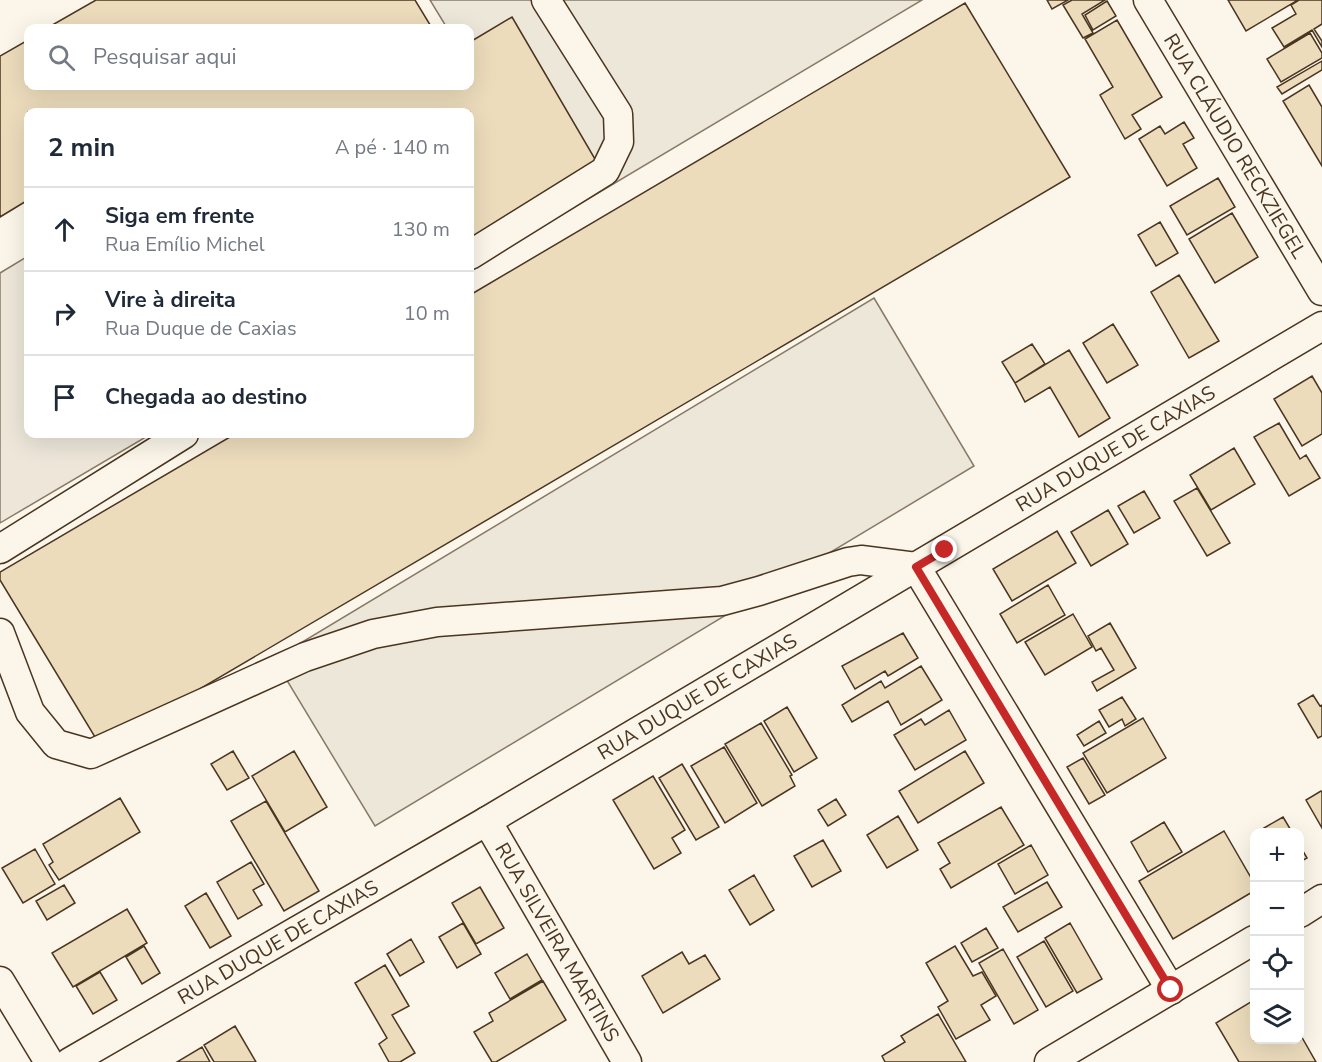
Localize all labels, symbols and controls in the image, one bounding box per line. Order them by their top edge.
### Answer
search box [24,24,474,90]
street label: RUA CLÁUDIO RECKZIEGEL [1158,28,1313,263]
icon: search [45,41,78,74]
text: Pesquisar aqui [93,42,237,72]
text: 2 min [48,130,115,165]
text: A pé · 140 m [335,134,450,161]
text: Siga em frente [105,201,254,231]
icon: ahead [48,213,81,246]
text: 130 m [392,216,450,243]
text: Rua Emílio Michel [105,231,265,258]
text: Vire à direita [105,285,236,315]
icon: right [48,297,81,330]
text: 10 m [404,300,450,327]
text: Rua Duque de Caxias [105,315,297,342]
street label: RUA DUQUE DE CAXIAS [1010,379,1220,518]
icon: arrive [48,381,81,414]
text: Chegada ao destino [105,382,307,412]
route end [931,536,957,562]
street label: RUA DUQUE DE CAXIAS [592,627,802,766]
map controls [1250,828,1304,1044]
button: + [1250,828,1304,882]
street label: RUA SILVEIRA MARTINS [489,837,626,1047]
street label: RUA DUQUE DE CAXIAS [173,873,383,1011]
button: − [1250,882,1304,936]
button: locate [1250,936,1304,990]
route start [1157,976,1183,1002]
button: layers [1250,990,1304,1044]

